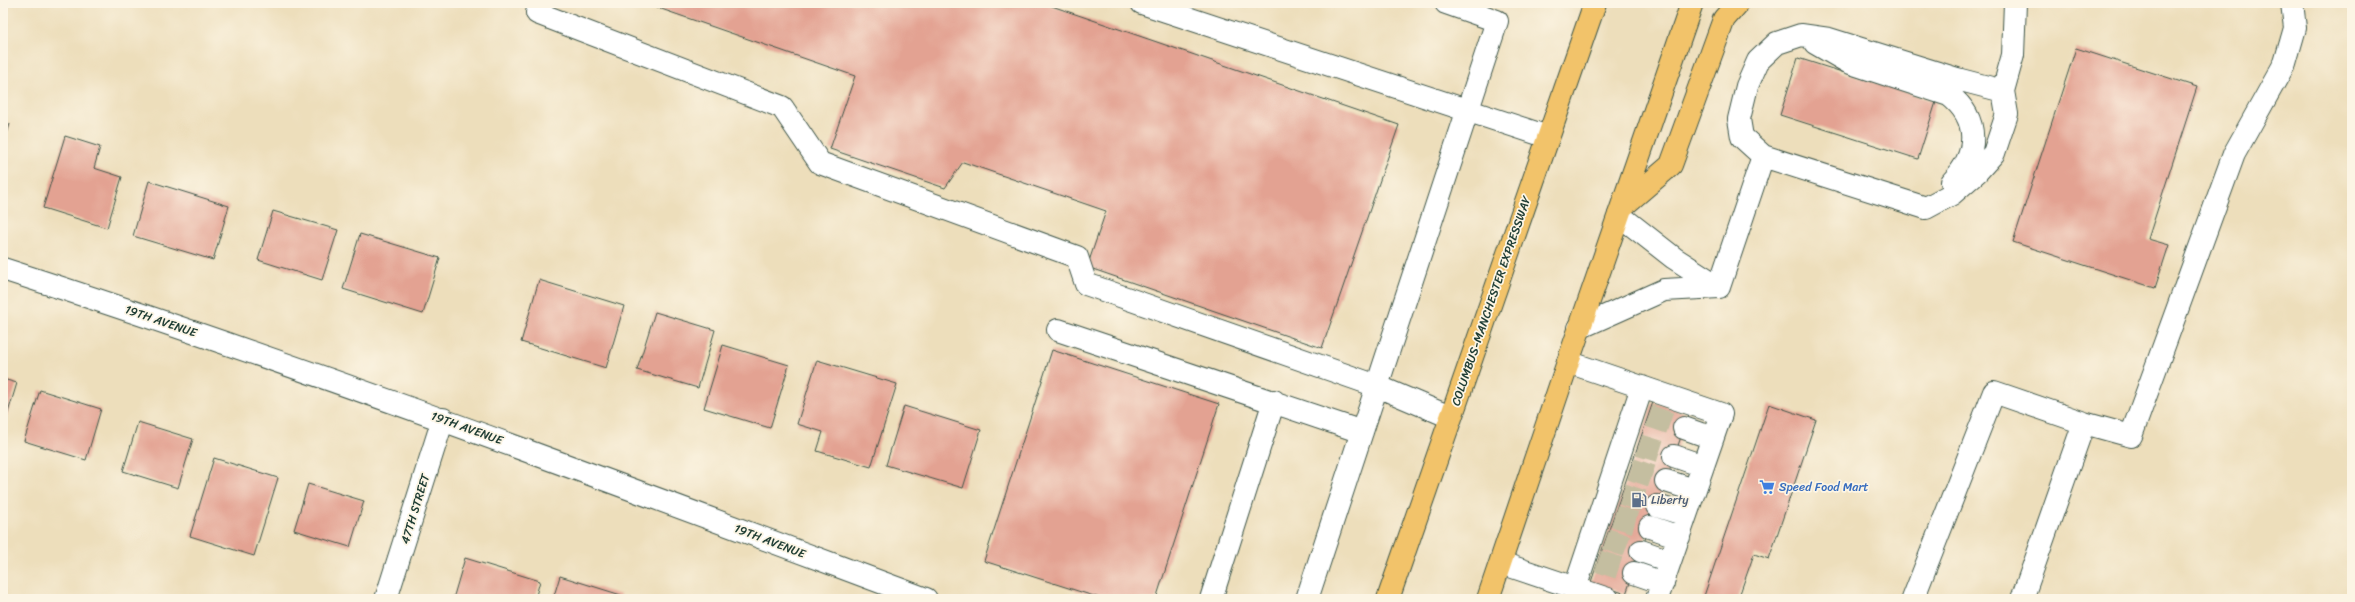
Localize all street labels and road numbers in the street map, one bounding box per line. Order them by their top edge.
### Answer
street label: COLUMBUS-MANCHESTER EXPRESSWAY [1445,192,1538,409]
street label: 19TH AVENUE [122,298,201,344]
street label: 19TH AVENUE [428,405,507,452]
street label: 47TH STREET [394,470,436,547]
street label: 19TH AVENUE [731,517,810,565]

